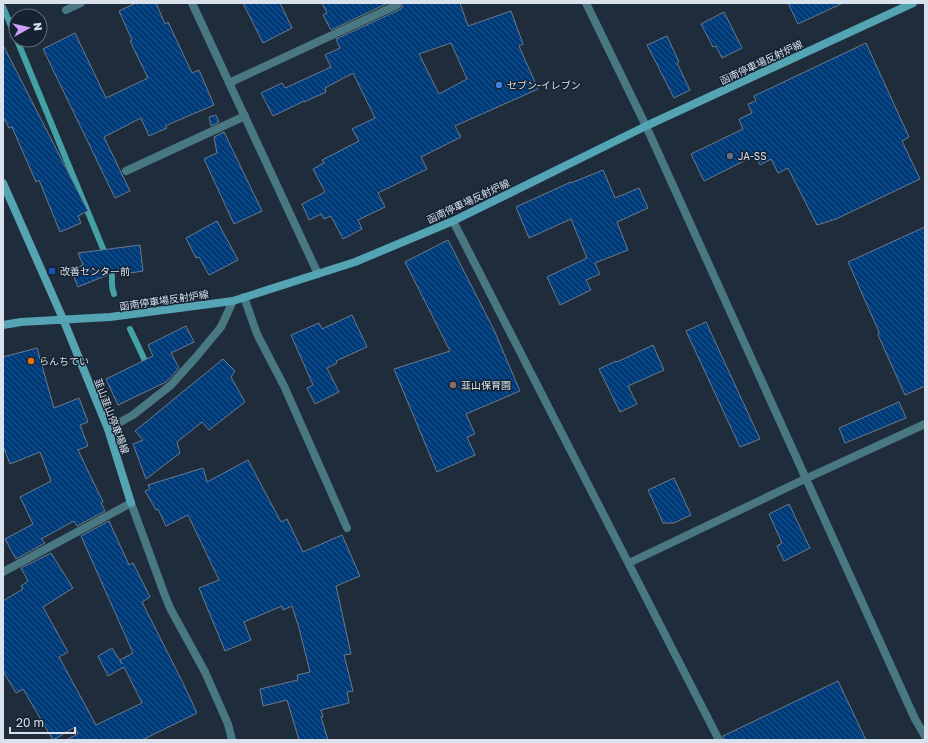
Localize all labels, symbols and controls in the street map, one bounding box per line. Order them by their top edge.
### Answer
north arrow [8,8,48,48]
text: N [31,21,45,32]
street label: 函南停車場反射炉線 [718,38,804,86]
place label: セブン-イレブン [507,79,581,91]
marker: セブン-イレブン [494,80,504,90]
place label: JA-SS [738,150,767,162]
marker: JA-SS [725,151,735,161]
street label: 函南停車場反射炉線 [425,177,511,225]
place label: 改善センター前 [60,265,130,277]
marker: 改善センター前 [47,266,57,276]
street label: 函南停車場反射炉線 [119,288,209,312]
place label: らんちてい [39,355,89,367]
marker: らんちてい [26,356,36,366]
street label: 韮山韮山停車場線 [92,377,132,455]
place label: 韮山保育園 [461,379,511,391]
marker: 韮山保育園 [448,380,458,390]
scale bar [10,709,75,735]
text: 20 m [16,715,44,730]

